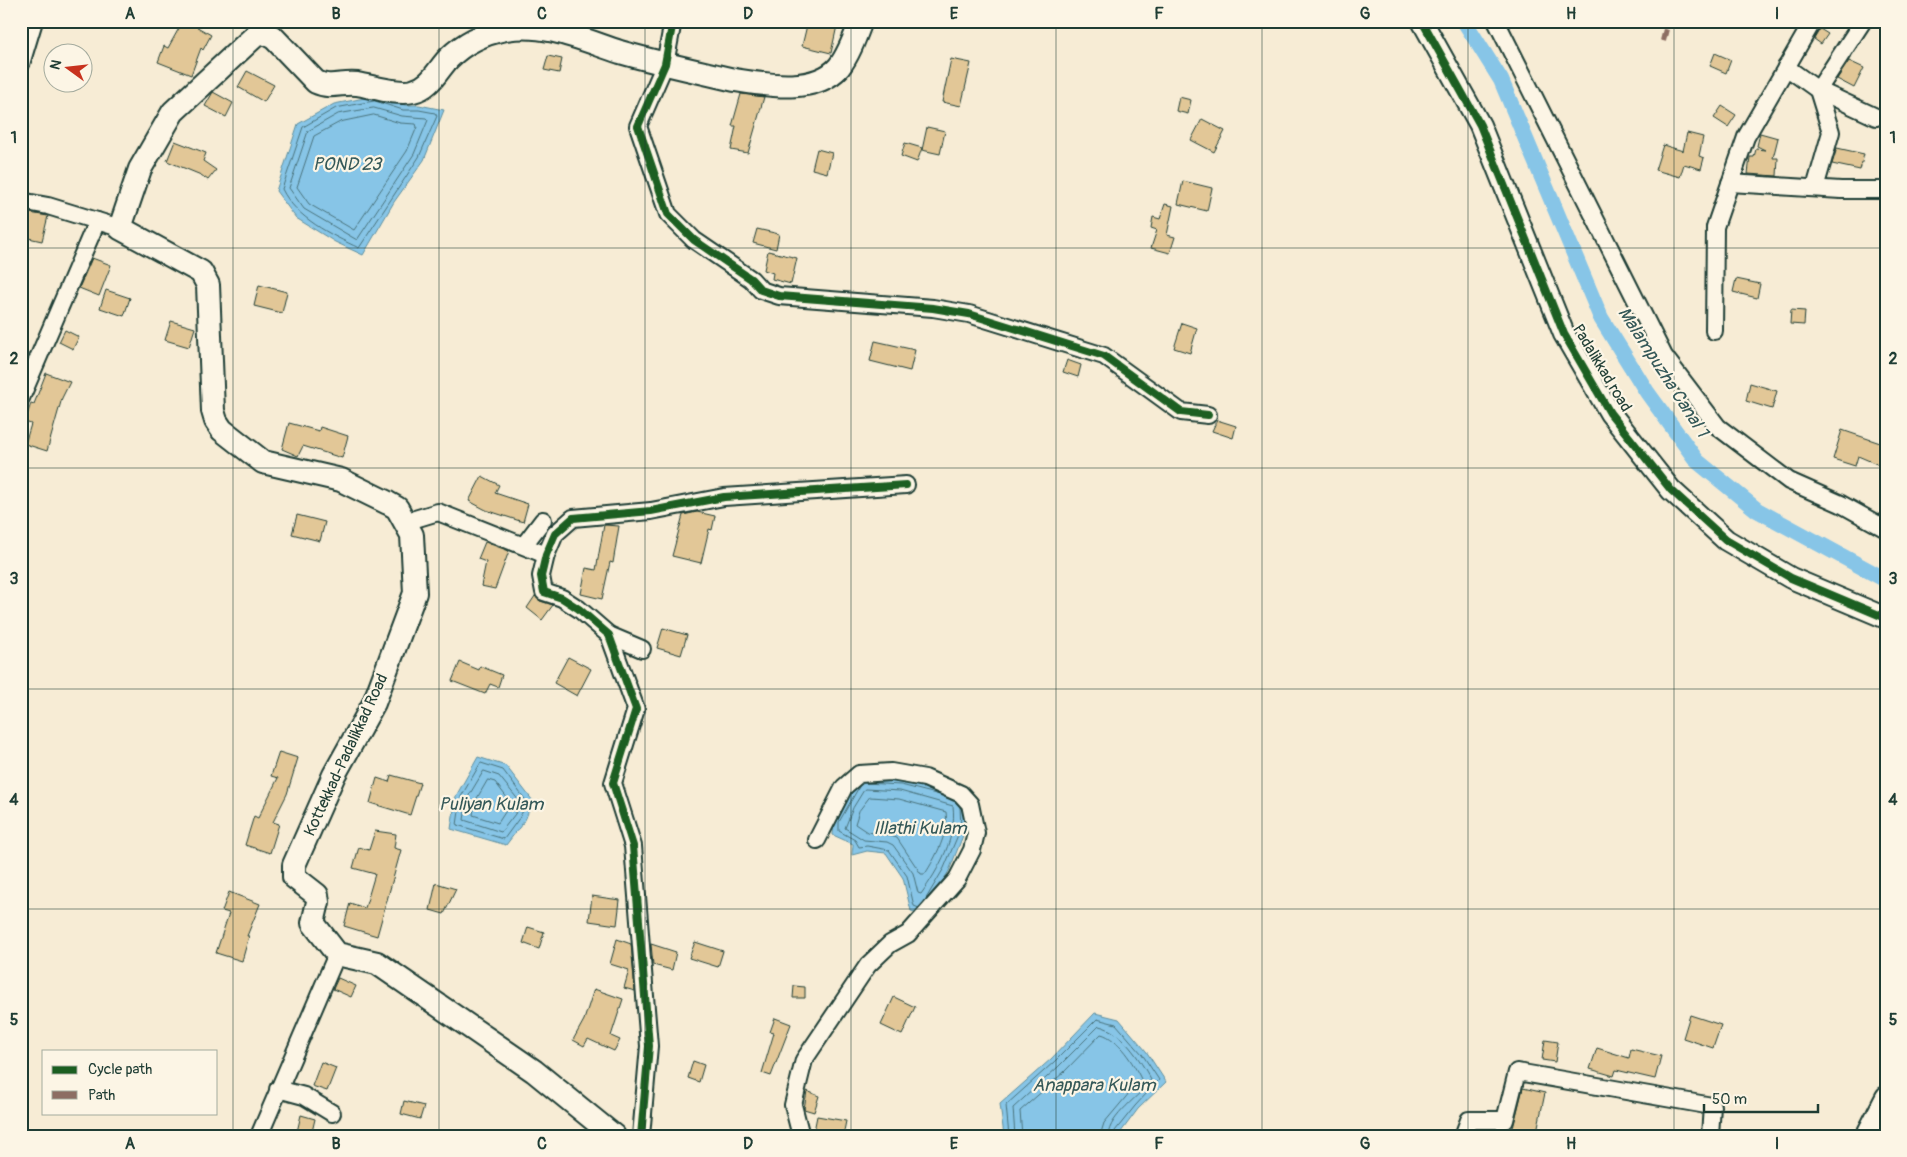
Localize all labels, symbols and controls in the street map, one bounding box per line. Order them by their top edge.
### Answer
text: A [125,4,136,24]
text: B [331,4,341,24]
text: C [537,4,547,24]
text: D [743,4,753,24]
text: E [950,4,959,24]
text: F [1154,4,1164,24]
text: G [1360,4,1371,24]
text: H [1566,4,1576,24]
text: I [1775,4,1779,24]
north arrow [42,42,92,92]
text: N [46,58,65,72]
text: 1 [11,128,17,148]
text: 1 [1890,128,1896,148]
water label: POND 23 [313,153,383,176]
water label: Malampuzha Canal 1 [1612,303,1715,443]
street label: Padalikkad road [1568,320,1636,416]
text: 2 [10,349,19,369]
text: 2 [1889,349,1898,369]
text: 3 [10,569,19,589]
text: 3 [1889,569,1898,589]
street label: Kottekkad-Padalikkad Road [300,671,392,839]
text: 4 [9,790,19,810]
text: 4 [1888,790,1898,810]
water label: Puliyan Kulam [439,793,544,816]
water label: Illathi Kulam [873,817,968,840]
text: 5 [10,1010,19,1030]
text: 5 [1889,1010,1898,1030]
legend [42,1050,218,1114]
text: Cycle path [88,1060,152,1079]
water label: Anappara Kulam [1033,1074,1156,1097]
scale bar [1704,1082,1818,1114]
text: Path [88,1086,115,1105]
text: 50 m [1712,1090,1747,1109]
text: A [125,1134,136,1154]
text: B [331,1134,341,1154]
text: C [537,1134,547,1154]
text: D [743,1134,753,1154]
text: E [950,1134,959,1154]
text: F [1154,1134,1164,1154]
text: G [1360,1134,1371,1154]
text: H [1566,1134,1576,1154]
text: I [1775,1134,1779,1154]

